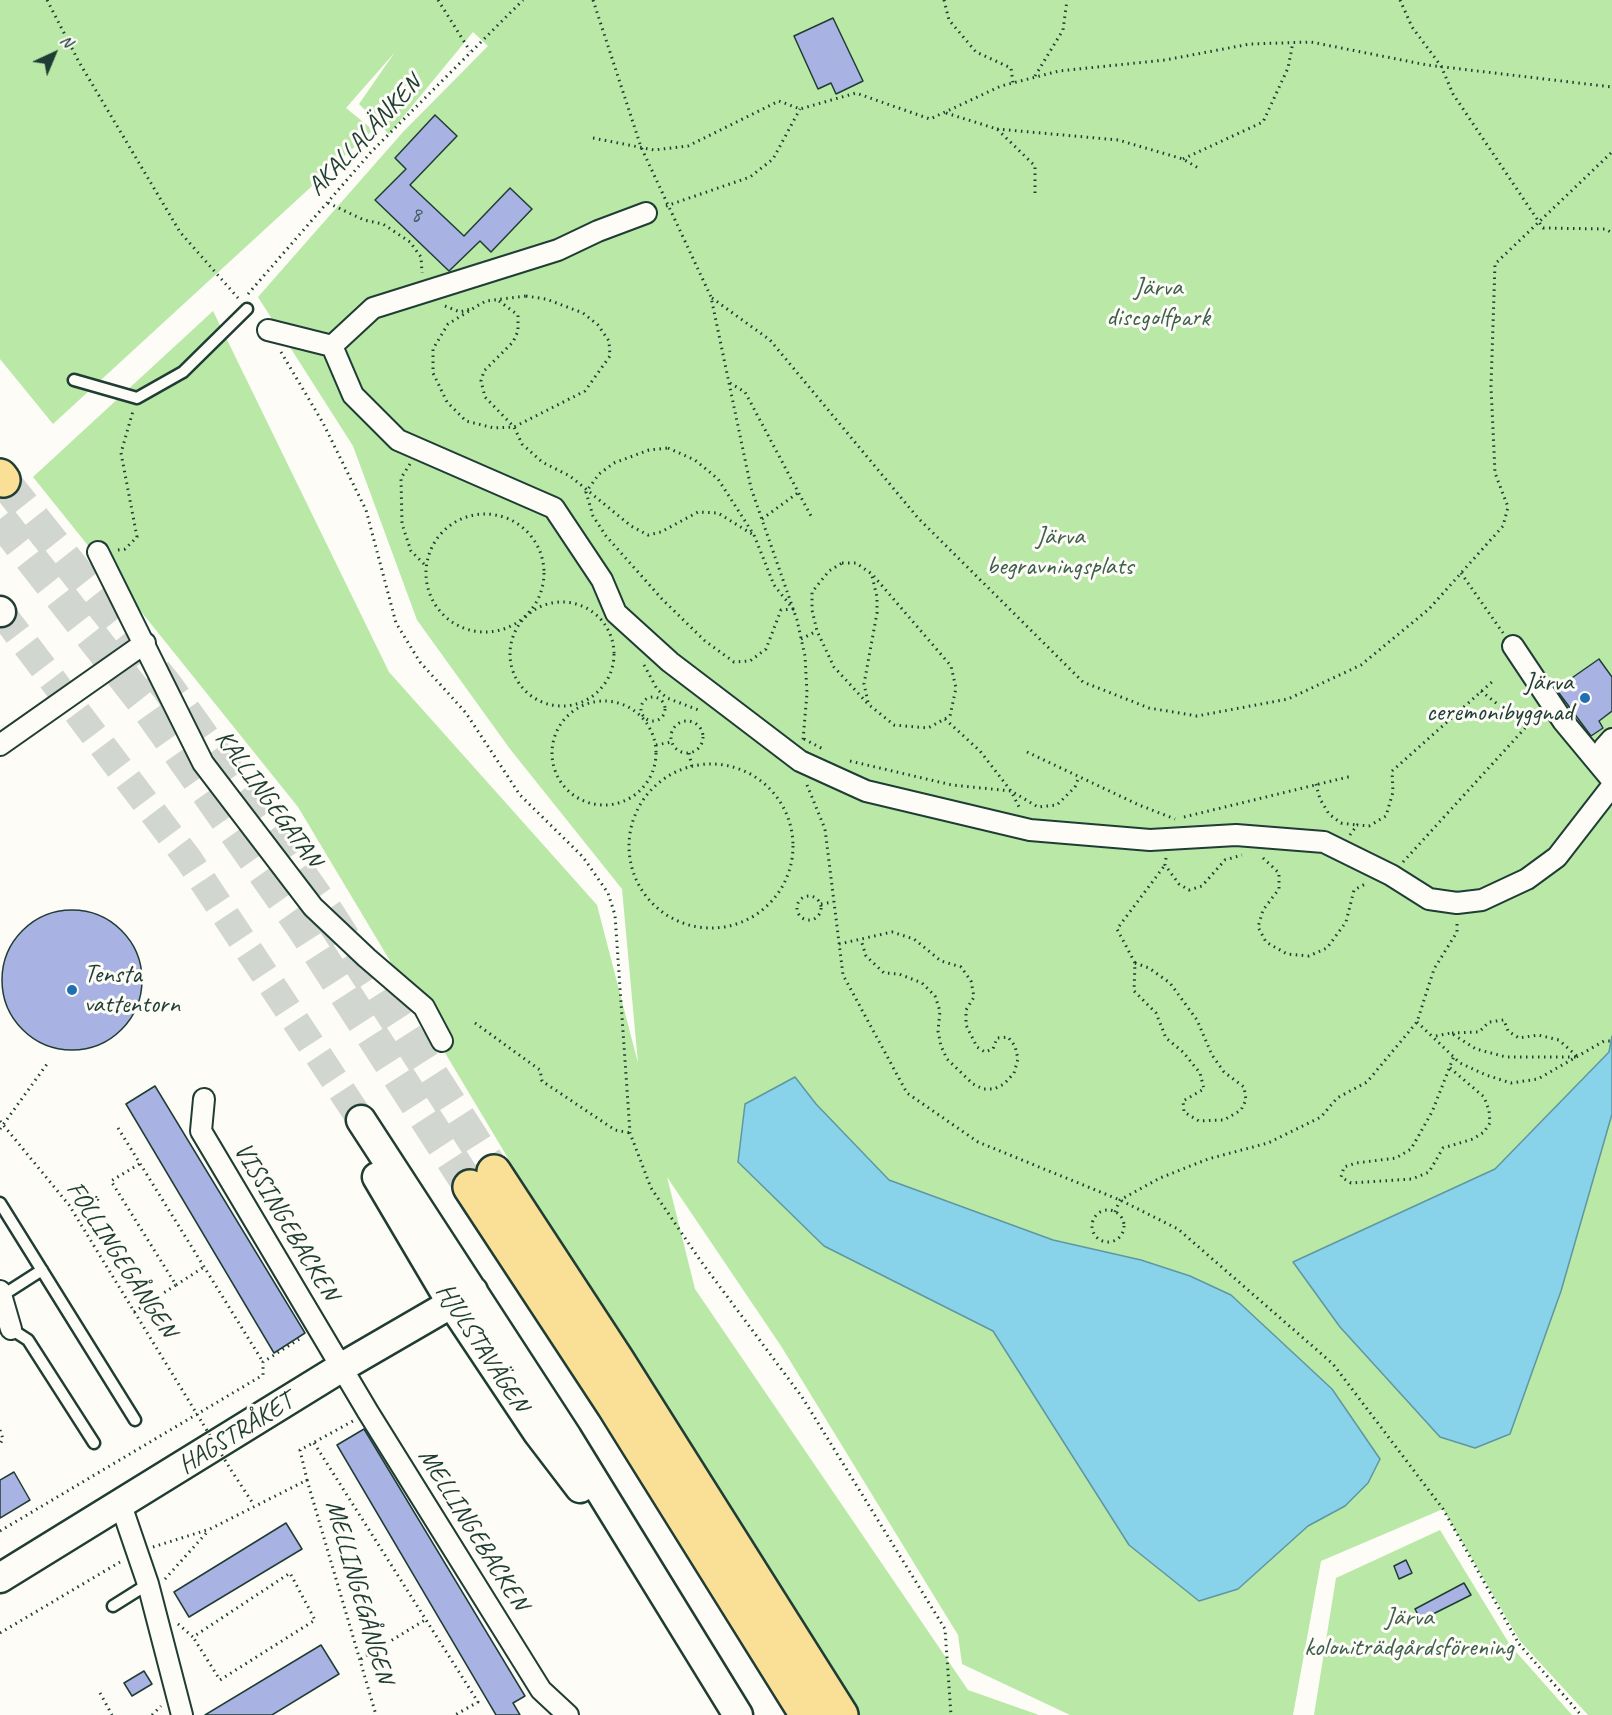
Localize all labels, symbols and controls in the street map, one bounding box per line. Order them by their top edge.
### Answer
north arrow [24,24,84,84]
text: N [56,30,77,52]
street label: AKALLALÄNKEN [301,69,429,203]
house number: 8 [411,202,421,228]
park label: Järva discgolfpark [1106,272,1210,334]
park label: Järva begravningsplats [987,521,1133,582]
place label: Järva ceremonibyggnad [1426,667,1573,728]
marker: Järva ceremonibyggnad [1578,691,1592,705]
street label: KALLINGEGATAN [208,724,328,874]
place label: Tensta vattentorn [84,959,180,1020]
marker: Tensta vattentorn [65,983,79,997]
street label: VISSINGEBACKEN [226,1137,346,1307]
street label: FÖLLINGEGÅNGEN [59,1176,183,1344]
street label: HJULSTAVÄGEN [429,1277,535,1419]
street label: HAGSTRÅKET [173,1387,299,1481]
street label: MELLINGEBACKEN [411,1443,535,1617]
street label: MELLINGEGÅNGEN [318,1497,400,1687]
park label: Järva koloniträdgårdsförening [1304,1602,1514,1664]

